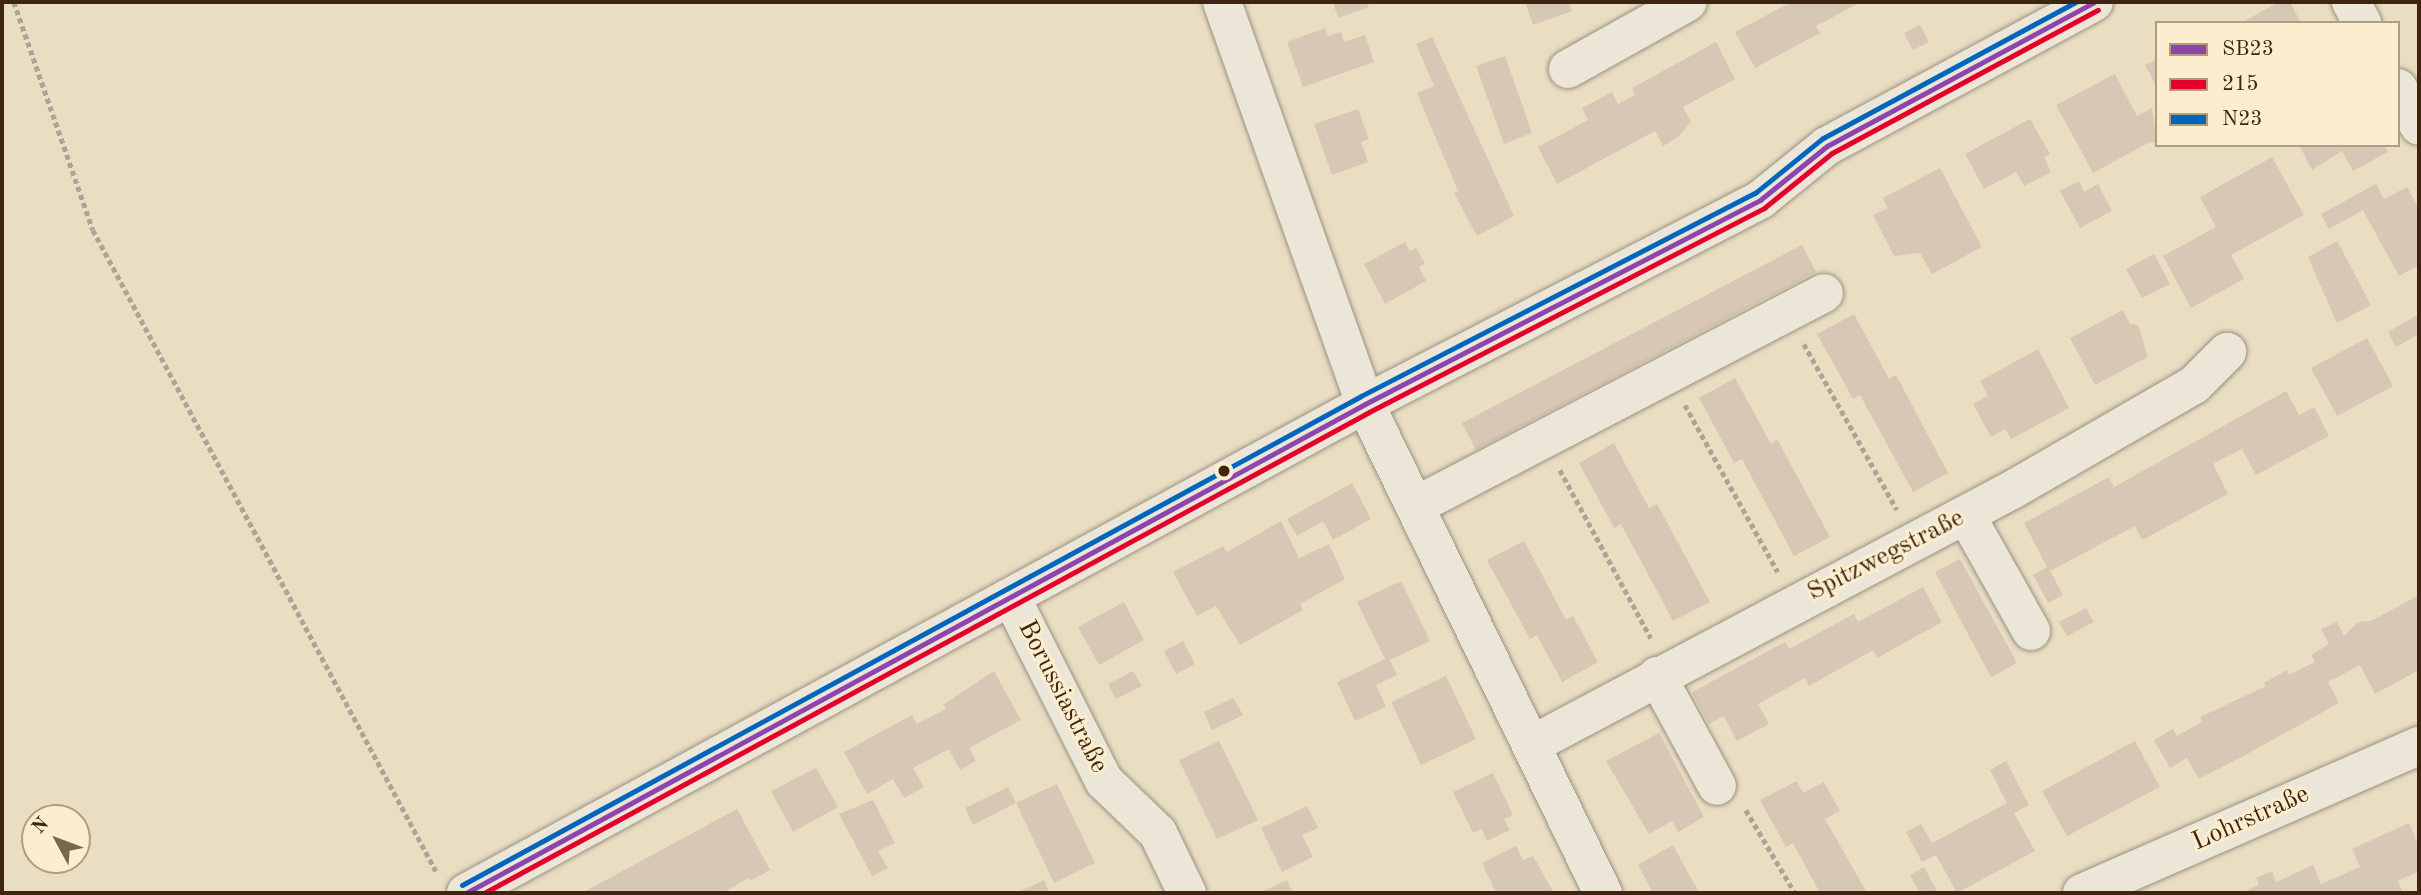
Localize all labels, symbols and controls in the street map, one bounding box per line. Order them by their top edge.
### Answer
legend [2155,21,2400,147]
text: SB23 [2222,39,2274,60]
text: 215 [2222,74,2259,95]
text: N23 [2222,109,2263,130]
unlabelled marker [1217,464,1231,478]
street label: Spitzwegstraße [1802,503,1970,609]
street label: Borussiastraße [1010,615,1114,779]
street label: Lohrstraße [2188,779,2314,859]
north arrow [21,804,91,874]
text: N [29,814,53,838]

